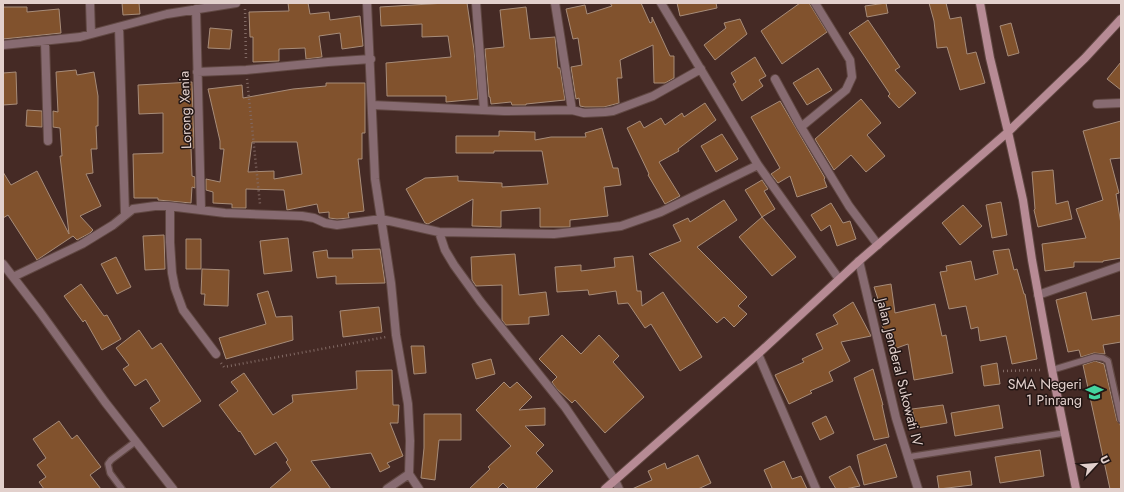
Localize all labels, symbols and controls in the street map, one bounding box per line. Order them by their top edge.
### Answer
street label: Lorong Xenia [174,71,196,149]
street label: Jalan Jenderal Sukowati IV [871,294,928,449]
place label: SMA Negeri 1 Pinrang [1008,374,1082,410]
school or university icon: SMA Negeri 1 Pinrang [1085,382,1105,402]
north arrow [1076,444,1116,484]
text: U [1096,453,1114,467]

